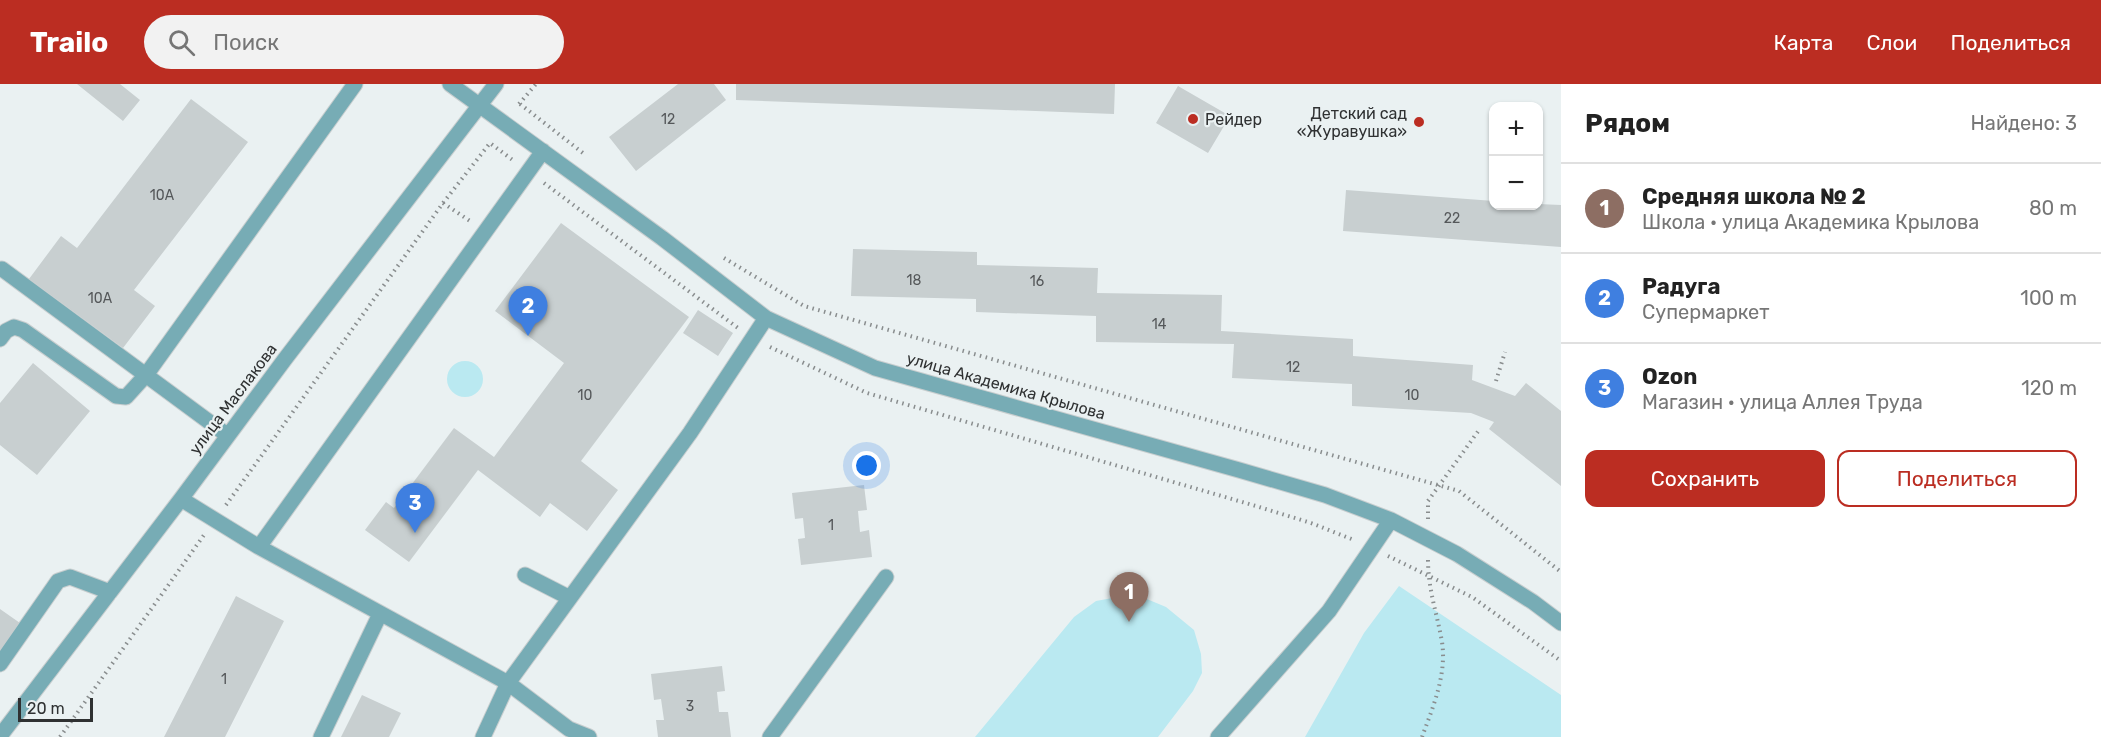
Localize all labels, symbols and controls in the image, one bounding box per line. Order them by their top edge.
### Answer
search box [144,15,564,69]
text: Trailo [30,26,108,59]
icon: search [165,26,198,59]
text: Поиск [213,29,279,56]
text: Карта [1773,30,1833,55]
text: Слои [1866,30,1917,55]
text: Поделиться [1950,30,2071,55]
map controls [1489,102,1543,210]
button: + [1489,102,1543,156]
place label: Детский сад «Журавушка» [1297,104,1407,141]
text: Рядом [1585,108,1670,139]
place label: Рейдер [1205,110,1262,129]
house number: 12 [661,111,675,128]
text: Найдено: 3 [1971,111,2077,135]
marker: Рейдер [1186,112,1200,126]
marker: Детский сад «Журавушка» [1412,115,1426,129]
button: − [1489,156,1543,210]
text: Средняя школа № 2 [1642,183,1866,210]
house number: 10А [150,187,175,204]
text: 1 [1600,196,1609,220]
text: 80 m [2029,196,2077,220]
house number: 22 [1444,210,1460,227]
text: Школа · улица Академика Крылова [1642,210,1979,234]
house number: 18 [907,272,922,289]
house number: 16 [1030,273,1044,290]
text: Радуга [1642,273,1720,300]
pin: 2 [508,286,548,336]
text: 2 [1598,286,1611,310]
text: 100 m [2020,286,2077,310]
house number: 10А [88,290,113,307]
text: Супермаркет [1642,300,1770,324]
house number: 14 [1152,316,1167,333]
street label: улица Маслакова [185,340,281,458]
street label: улица Академика Крылова [904,348,1108,424]
house number: 12 [1286,359,1300,376]
text: Ozon [1642,363,1697,390]
text: 3 [1598,376,1611,400]
text: 120 m [2021,376,2077,400]
house number: 10 [578,387,593,404]
house number: 10 [1405,387,1420,404]
text: Магазин · улица Аллея Труда [1642,390,1923,414]
button: Сохранить [1585,450,1825,507]
button: Поделиться [1837,450,2077,507]
your location [852,451,881,480]
pin: 3 [396,484,434,533]
house number: 1 [828,517,834,534]
pin: 1 [1110,572,1148,622]
house number: 1 [221,671,227,688]
scale bar [18,695,93,722]
house number: 3 [686,698,694,715]
text: 20 m [27,699,65,718]

